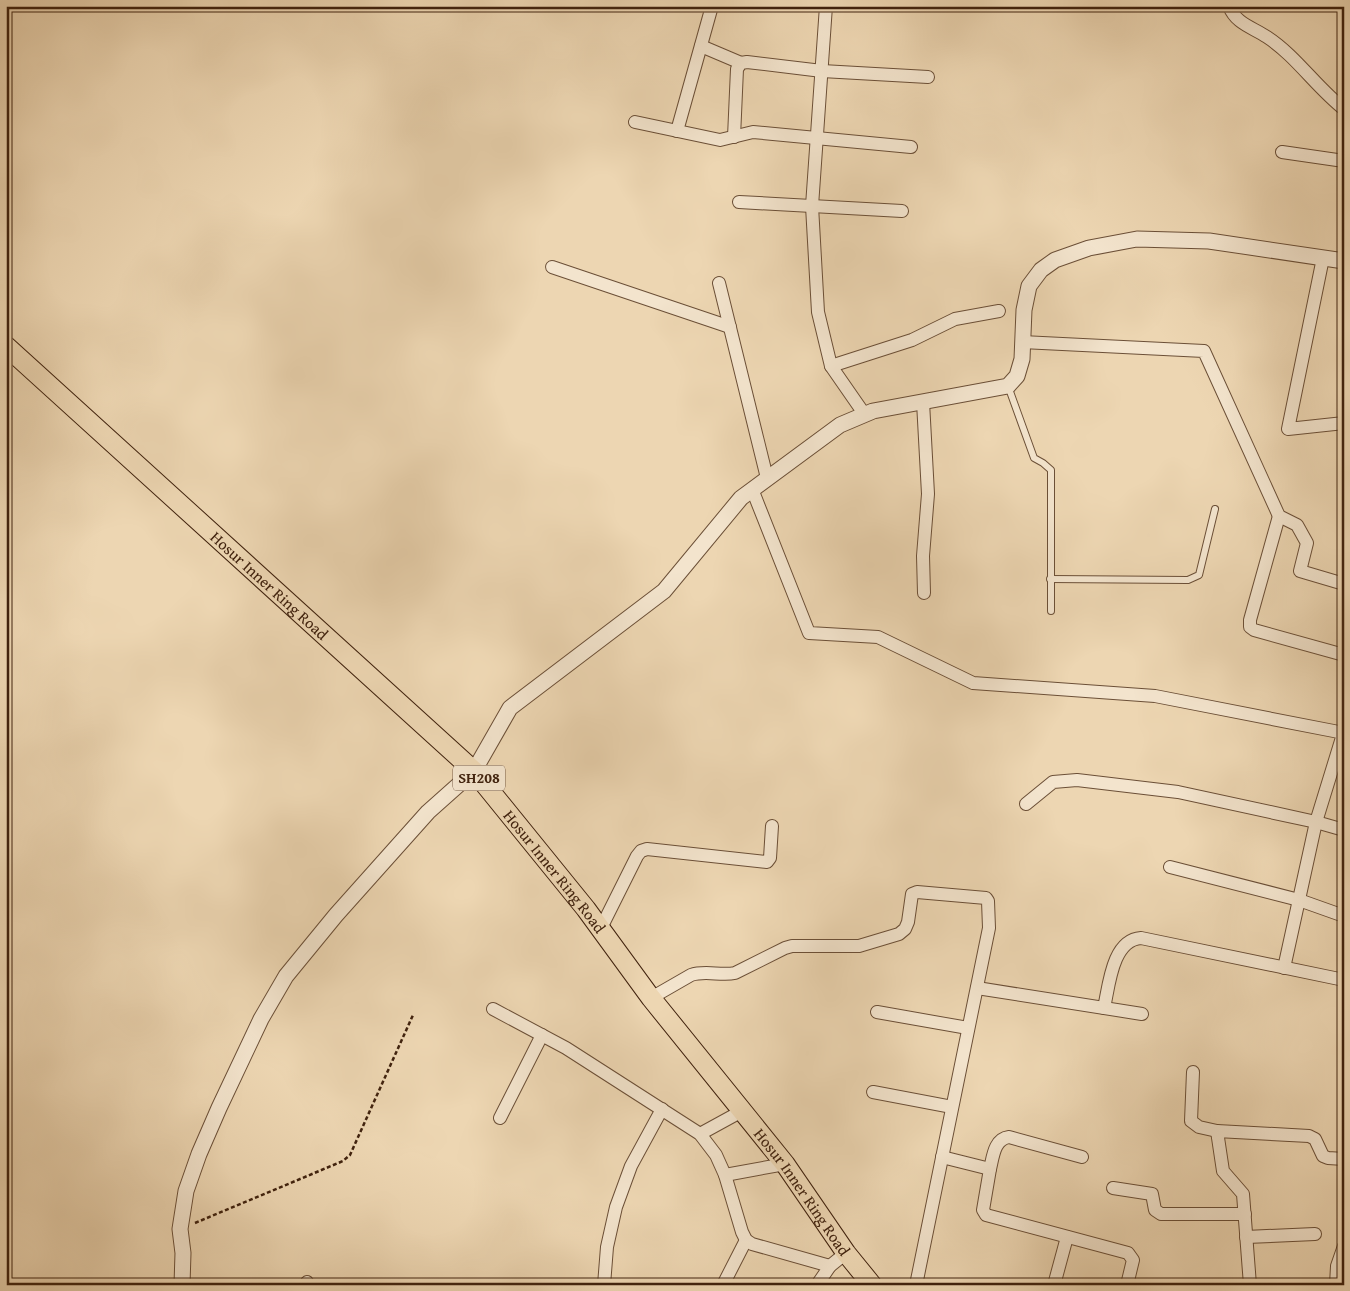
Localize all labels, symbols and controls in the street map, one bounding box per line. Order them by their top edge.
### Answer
street label: Hosur Inner Ring Road [205,525,334,646]
road number: SH208 [453,766,505,790]
street label: Hosur Inner Ring Road [498,804,612,938]
street label: Hosur Inner Ring Road [748,1123,857,1261]

